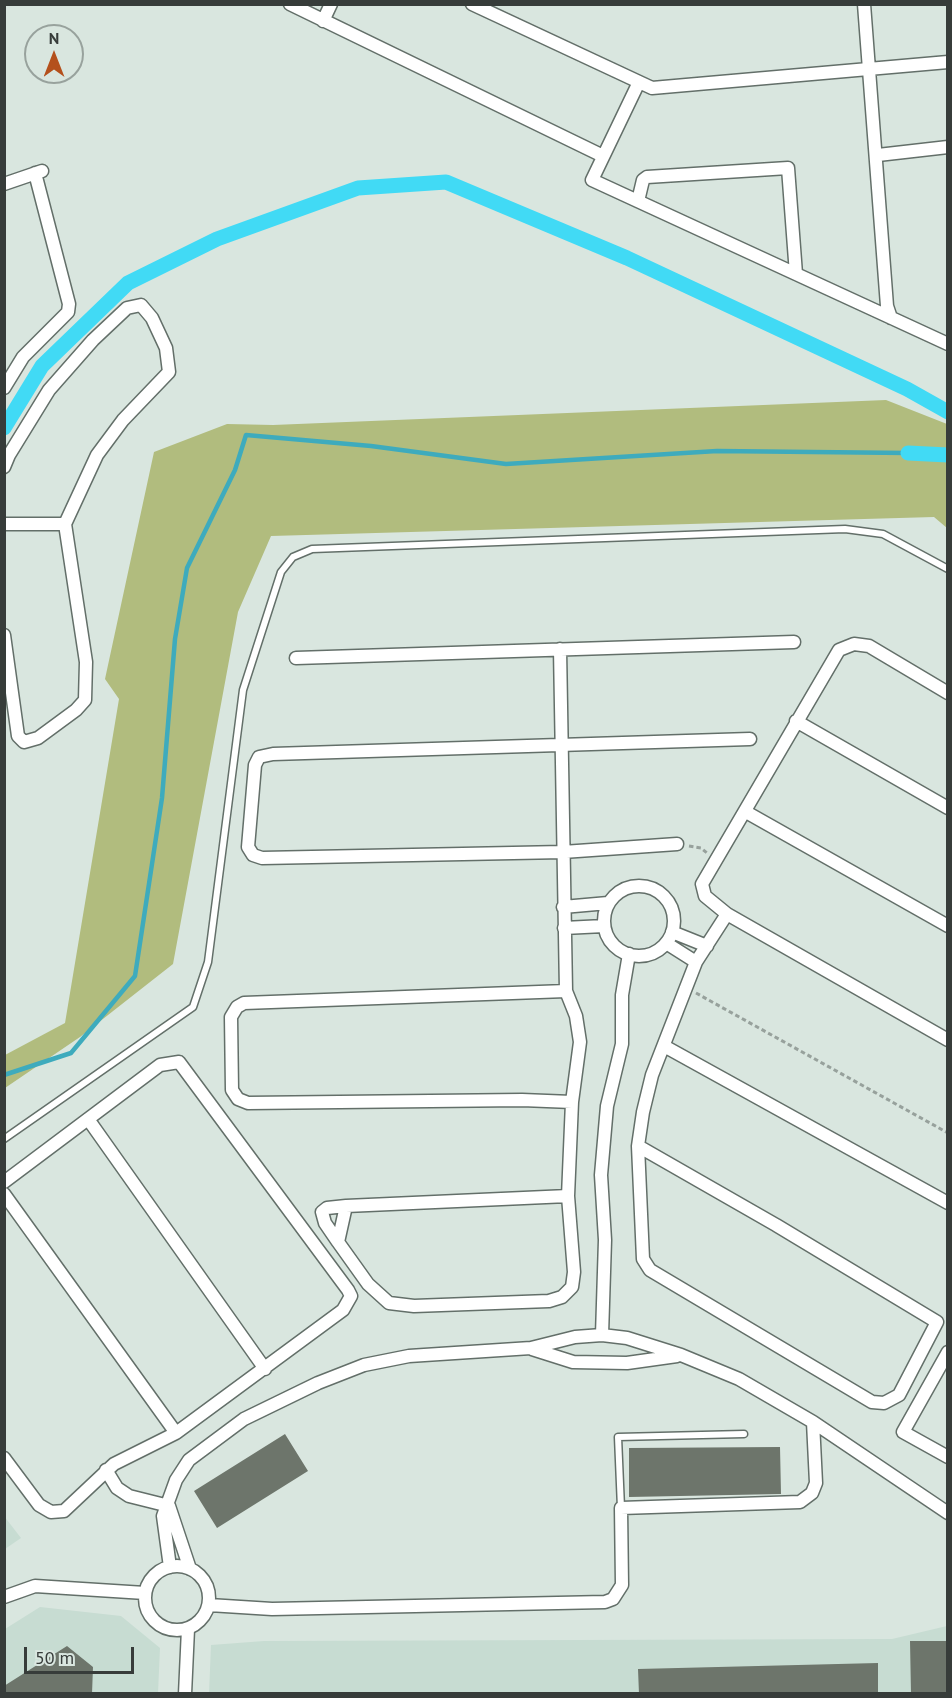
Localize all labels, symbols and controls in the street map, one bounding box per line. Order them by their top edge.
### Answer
north arrow [24,24,84,84]
text: N [49,28,59,48]
scale bar [27,1635,136,1673]
text: 50 m [35,1646,74,1669]

